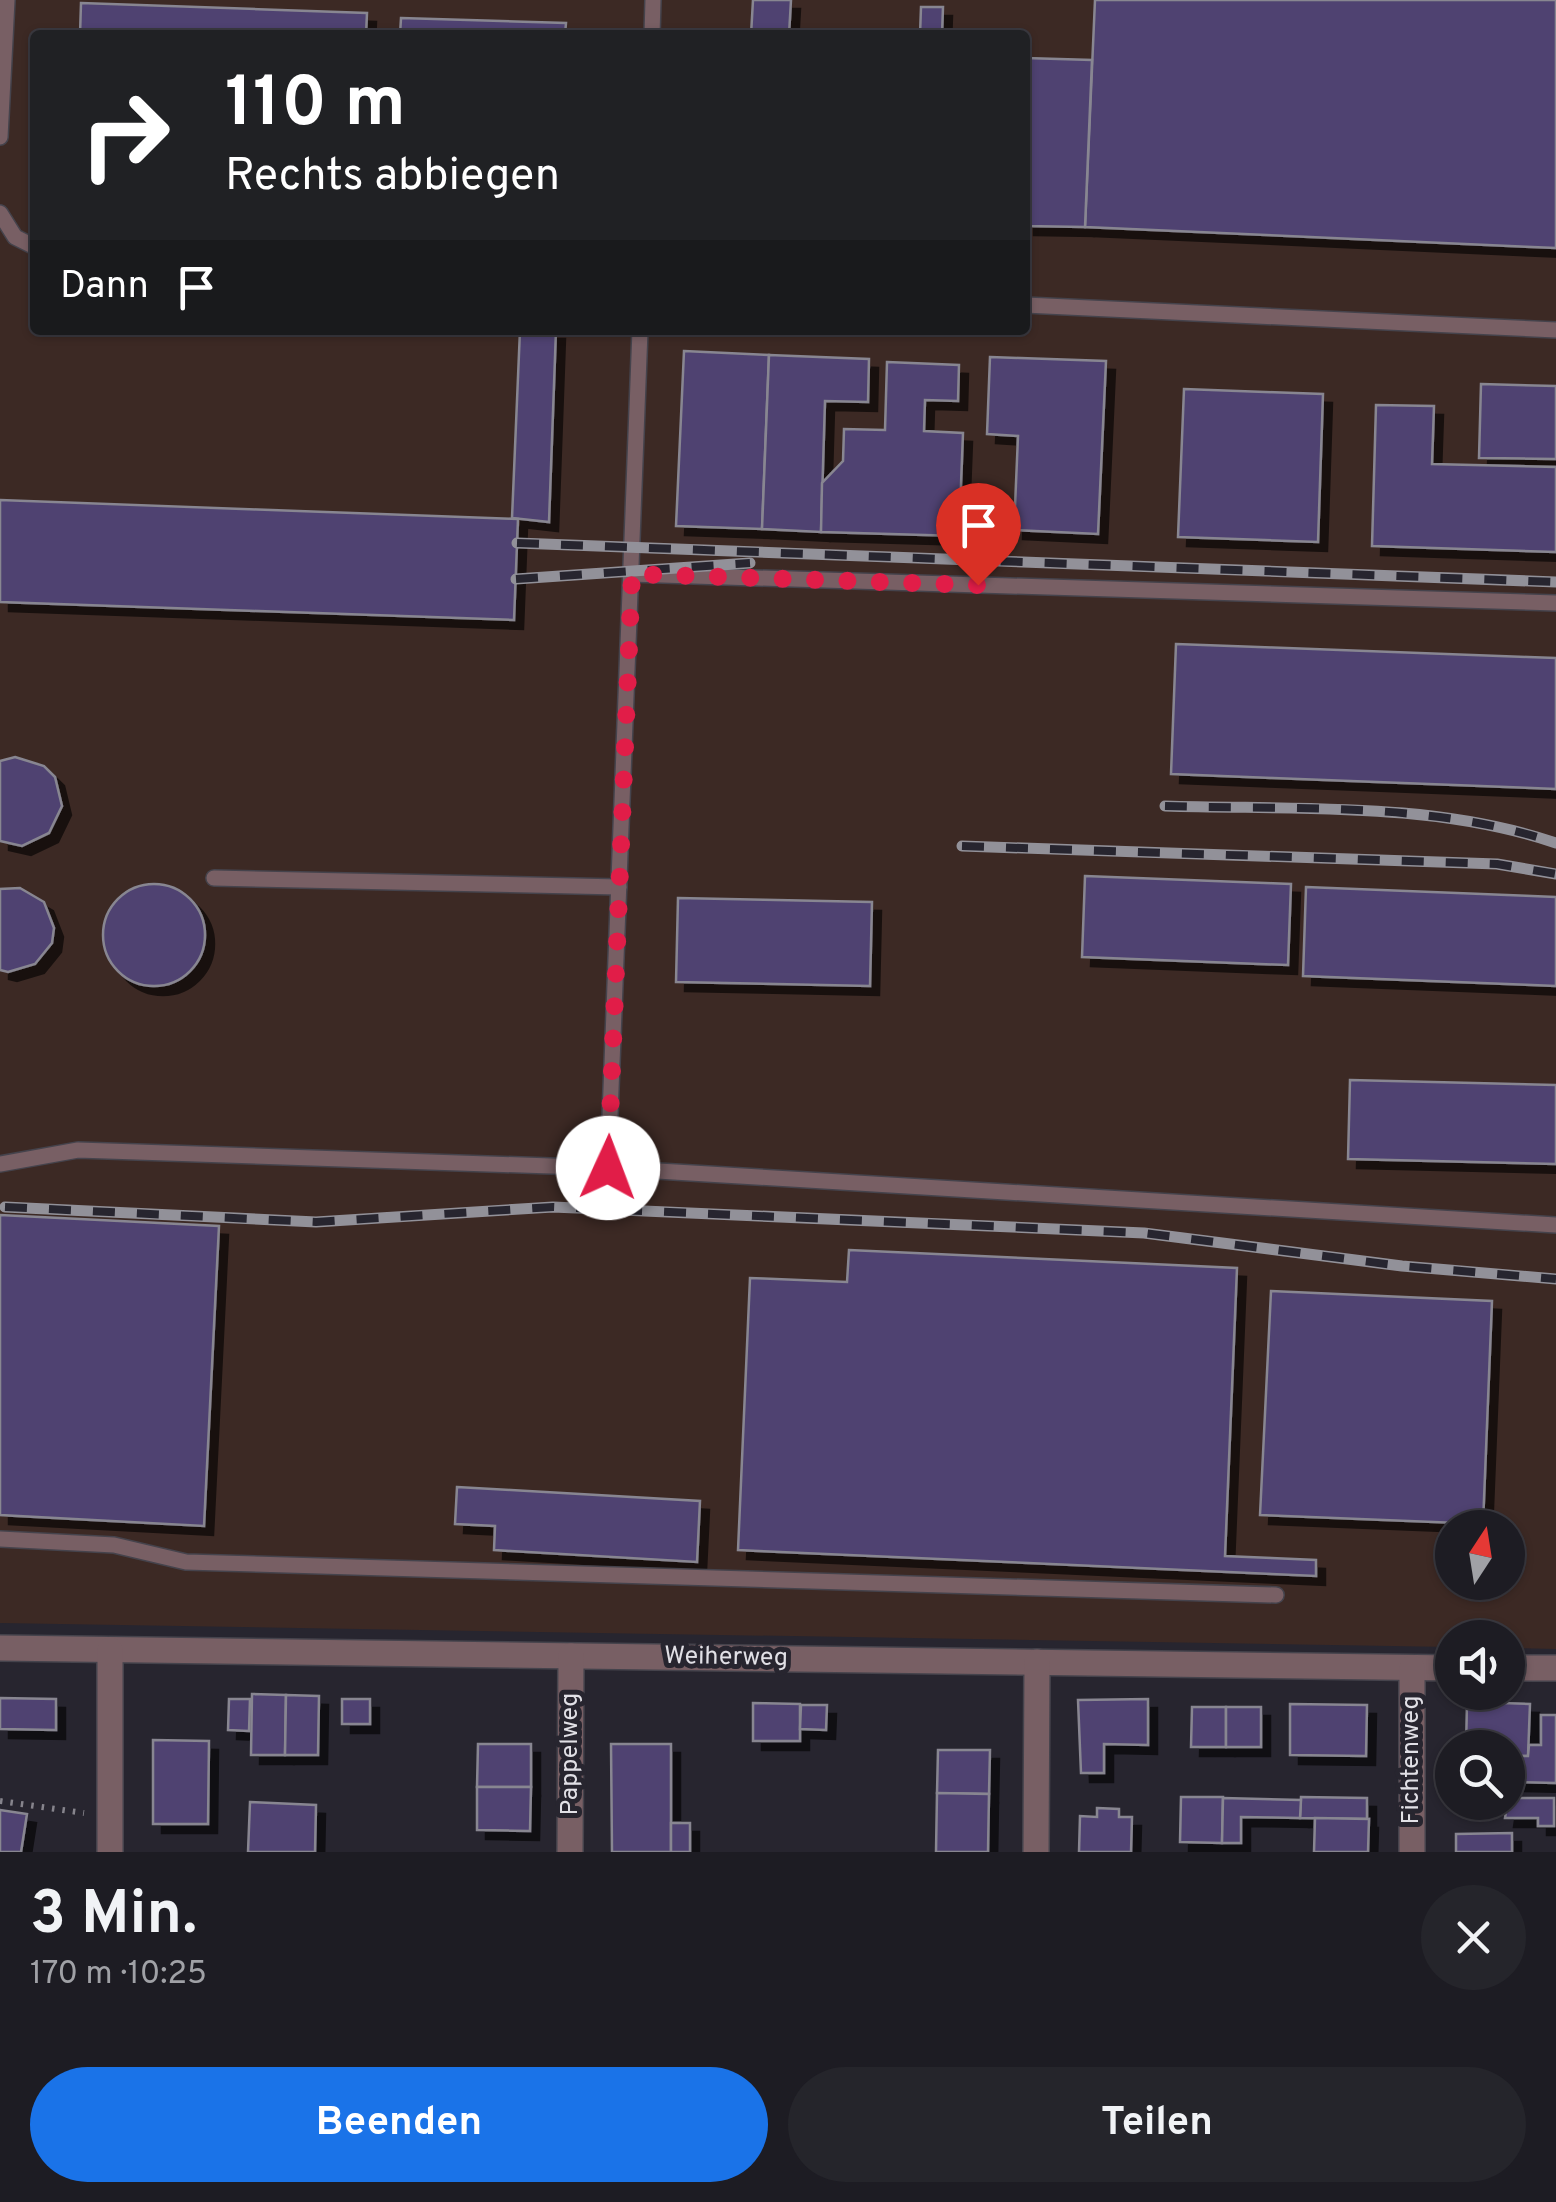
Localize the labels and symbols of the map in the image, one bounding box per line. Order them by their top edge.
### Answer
pin [936,483,1021,586]
position arrow [556,1116,660,1220]
north arrow [1435,1510,1525,1600]
street label: Weiherweg [664,1641,788,1675]
street label: Pappelweg [555,1693,587,1815]
street label: Fichtenweg [1396,1696,1428,1824]

